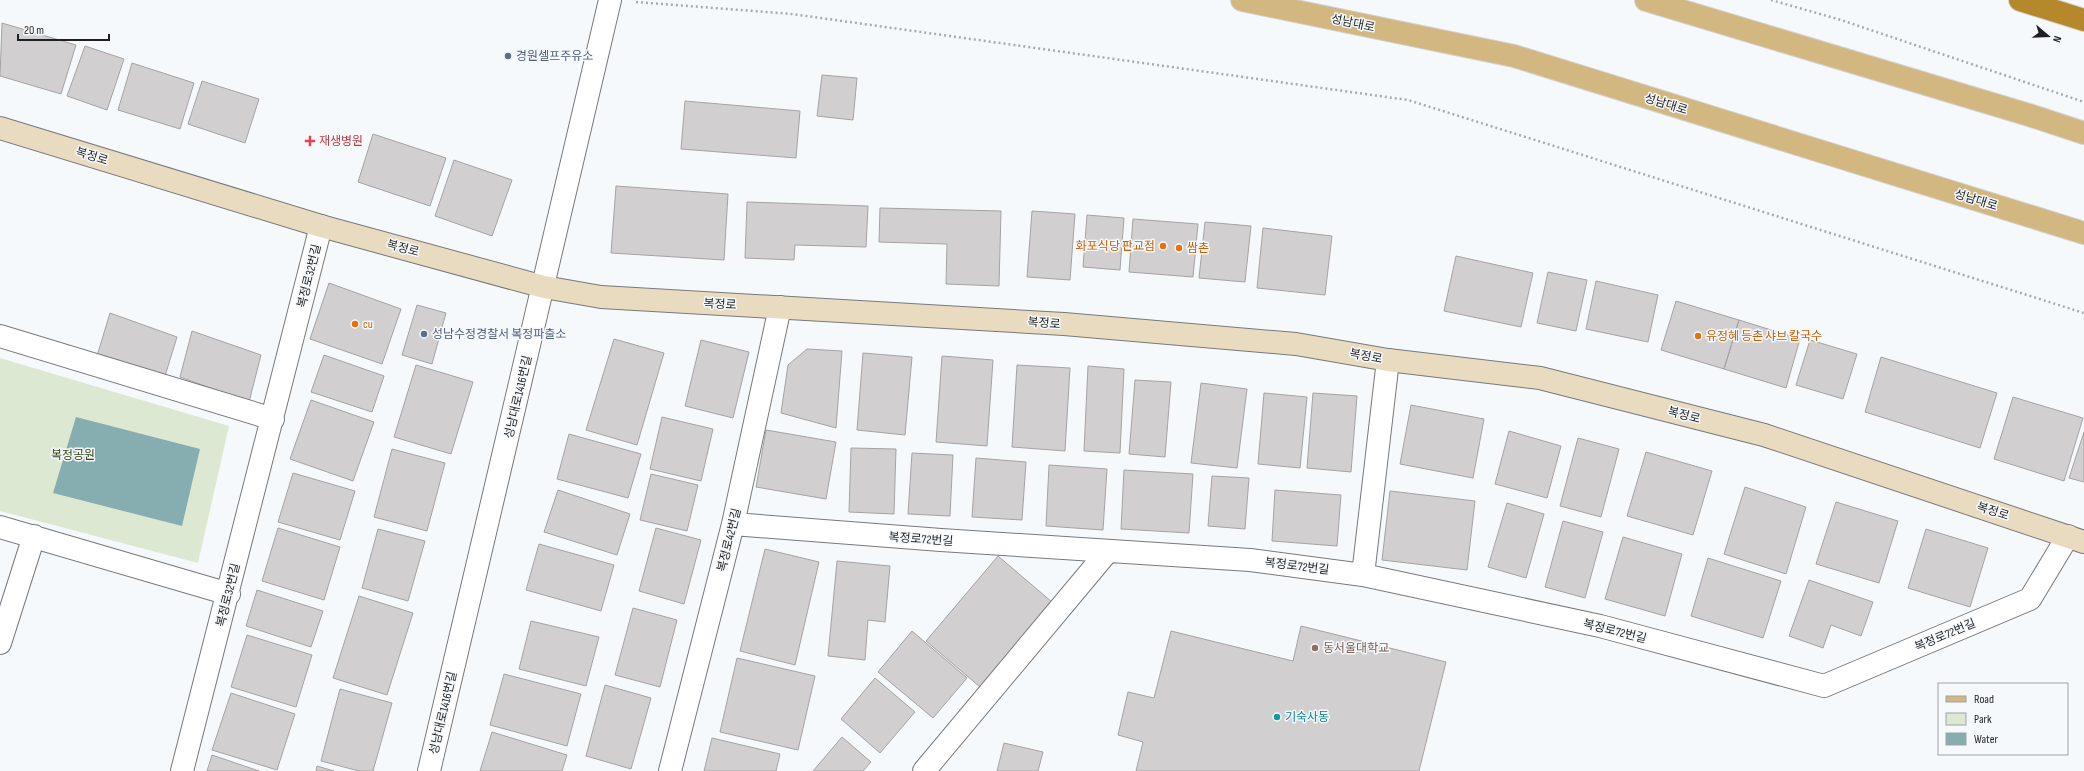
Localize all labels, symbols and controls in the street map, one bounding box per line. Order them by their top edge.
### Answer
street label: 성남대로 [1330,12,1376,35]
scale bar [18,16,109,42]
north arrow [2028,16,2068,56]
text: 20 m [24,23,44,38]
text: N [2050,34,2064,44]
place label: 경원셀프주유소 [516,49,593,64]
marker: 경원셀프주유소 [503,51,513,61]
street label: 성남대로 [1643,91,1689,118]
place label: 재생병원 [319,134,363,149]
marker: 재생병원 [304,135,316,147]
street label: 복정로 [74,144,110,168]
street label: 성남대로 [1953,187,1999,214]
street label: 복정로 [385,237,421,260]
place label: 화포식당 판교점 [1076,239,1155,254]
marker: 화포식당 판교점 [1158,241,1168,251]
place label: 쌈촌 [1187,241,1209,256]
street label: 복정로32번길 [294,243,325,310]
marker: 쌈촌 [1174,243,1184,253]
street label: 복정로 [703,296,737,313]
street label: 복정로 [1027,315,1061,332]
place label: cu [363,317,373,332]
marker: cu [350,319,360,329]
place label: 성남수정경찰서 복정파출소 [432,327,566,342]
marker: 성남수정경찰서 복정파출소 [419,329,429,339]
place label: 유정혜 등촌 샤브 칼국수 [1706,329,1822,344]
marker: 유정혜 등촌 샤브 칼국수 [1693,331,1703,341]
street label: 복정로 [1348,346,1384,367]
street label: 성남대로1416번길 [502,354,535,440]
street label: 복정로 [1666,404,1702,427]
park label: 복정공원 [51,448,95,463]
street label: 복정로 [1975,499,2011,524]
street label: 복정로42번길 [714,507,745,574]
street label: 복정로72번길 [888,530,954,549]
street label: 복정로72번길 [1264,555,1330,578]
street label: 복정로32번길 [213,562,244,629]
street label: 복정로72번길 [1582,616,1648,647]
street label: 복정로72번길 [1912,616,1978,655]
place label: 동서울대학교 [1323,641,1389,656]
marker: 동서울대학교 [1310,643,1320,653]
street label: 성남대로1416번길 [427,670,460,756]
legend [1938,683,2068,755]
text: Road [1974,692,1994,707]
place label: 기숙사동 [1285,710,1329,725]
marker: 기숙사동 [1272,712,1282,722]
text: Park [1974,712,1992,727]
text: Water [1974,732,1998,747]

